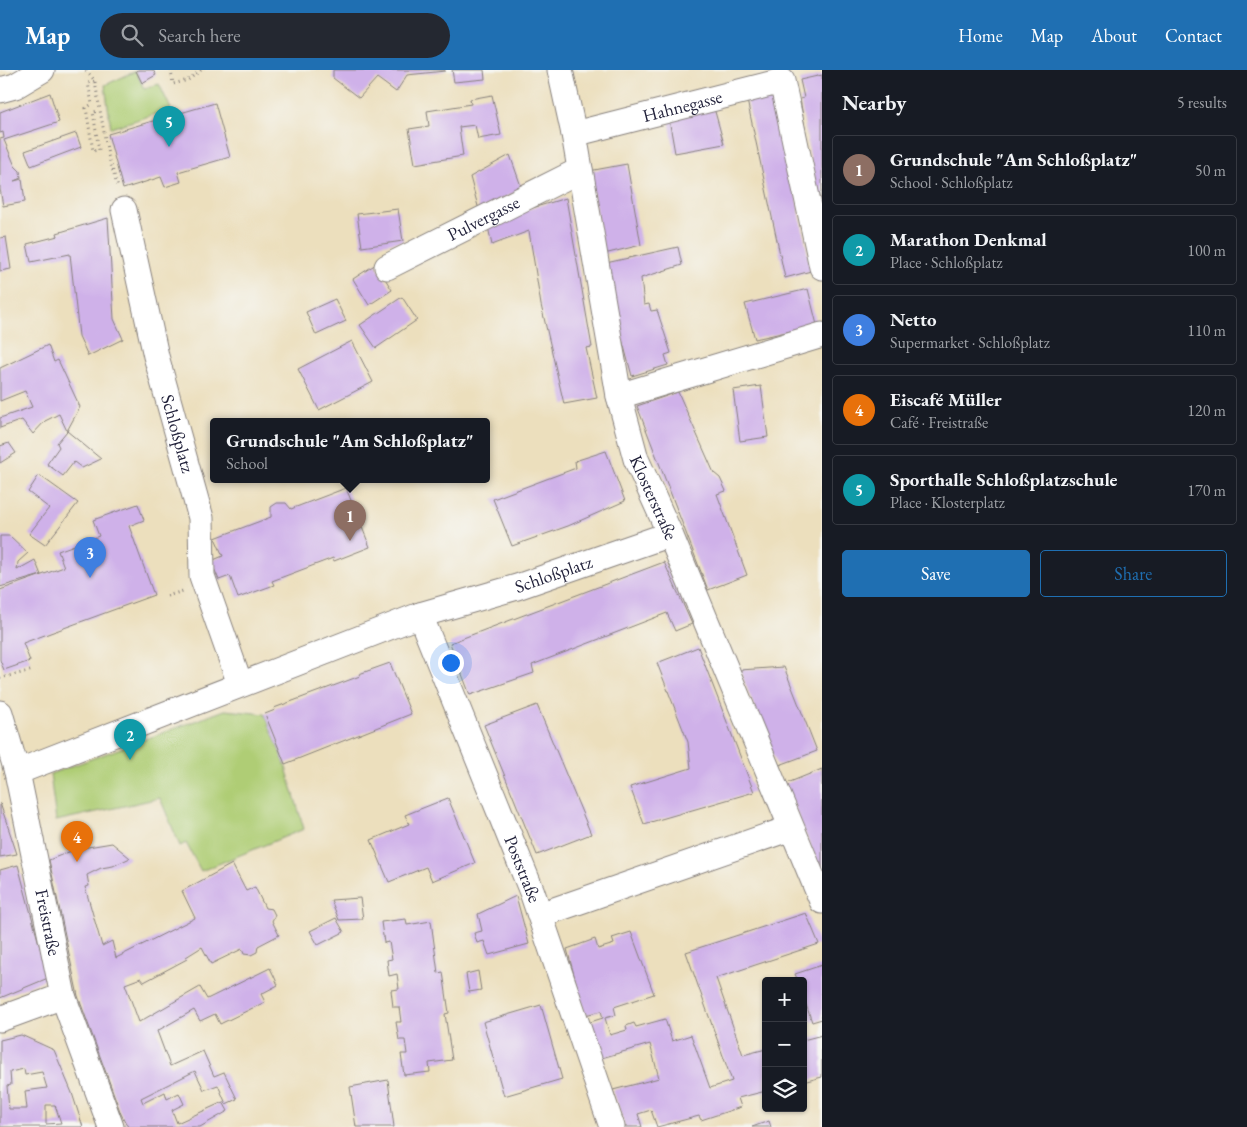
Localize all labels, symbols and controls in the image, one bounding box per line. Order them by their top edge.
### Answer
search box [100,13,450,58]
text: Map [25,20,70,51]
icon: search [118,21,146,49]
text: Search here [158,23,241,48]
text: Home [958,24,1003,47]
text: Map [1031,24,1063,47]
text: About [1091,24,1137,47]
text: Contact [1165,24,1222,47]
street label: Hahnegasse [640,85,725,127]
text: Nearby [842,89,906,116]
text: 5 results [1177,92,1227,113]
pin: 5 [153,106,185,147]
text: Grundschule "Am Schloßplatz" [890,147,1137,172]
text: 1 [855,160,863,181]
text: 50 m [1195,160,1226,181]
text: School · Schloßplatz [890,172,1013,193]
street label: Pulvergasse [443,190,523,246]
text: Marathon Denkmal [890,227,1047,252]
text: 2 [855,240,863,261]
text: 100 m [1187,240,1226,261]
text: Place · Schloßplatz [890,252,1002,273]
text: Netto [890,307,937,332]
text: 3 [855,320,863,341]
text: 110 m [1187,320,1226,341]
text: Supermarket · Schloßplatz [890,332,1050,353]
text: Eiscafé Müller [890,387,1002,412]
street label: Schloßplatz [156,392,200,475]
text: 4 [855,400,863,421]
text: 120 m [1187,400,1226,421]
text: Café · Freistraße [890,412,988,433]
popup [210,418,490,483]
text: Grundschule "Am Schloßplatz" [226,428,474,453]
street label: Klosterstraße [625,451,683,543]
text: School [226,453,268,474]
text: Sporthalle Schloßplatzschule [890,467,1118,492]
text: 5 [855,480,863,501]
text: 170 m [1187,480,1226,501]
text: Place · Klosterplatz [890,492,1005,513]
pin: 1 [334,500,366,541]
pin: 3 [74,537,106,578]
street label: Schloßplatz [512,550,595,598]
button: Save [842,550,1030,597]
button: Share [1040,550,1227,597]
your location [438,650,464,676]
pin: 2 [114,719,146,760]
pin: 4 [61,821,93,862]
street label: Poststraße [499,832,547,905]
street label: Freistraße [30,887,66,958]
map controls [762,977,807,1112]
button: + [762,977,807,1022]
button: − [762,1022,807,1067]
button: layers [762,1067,807,1112]

